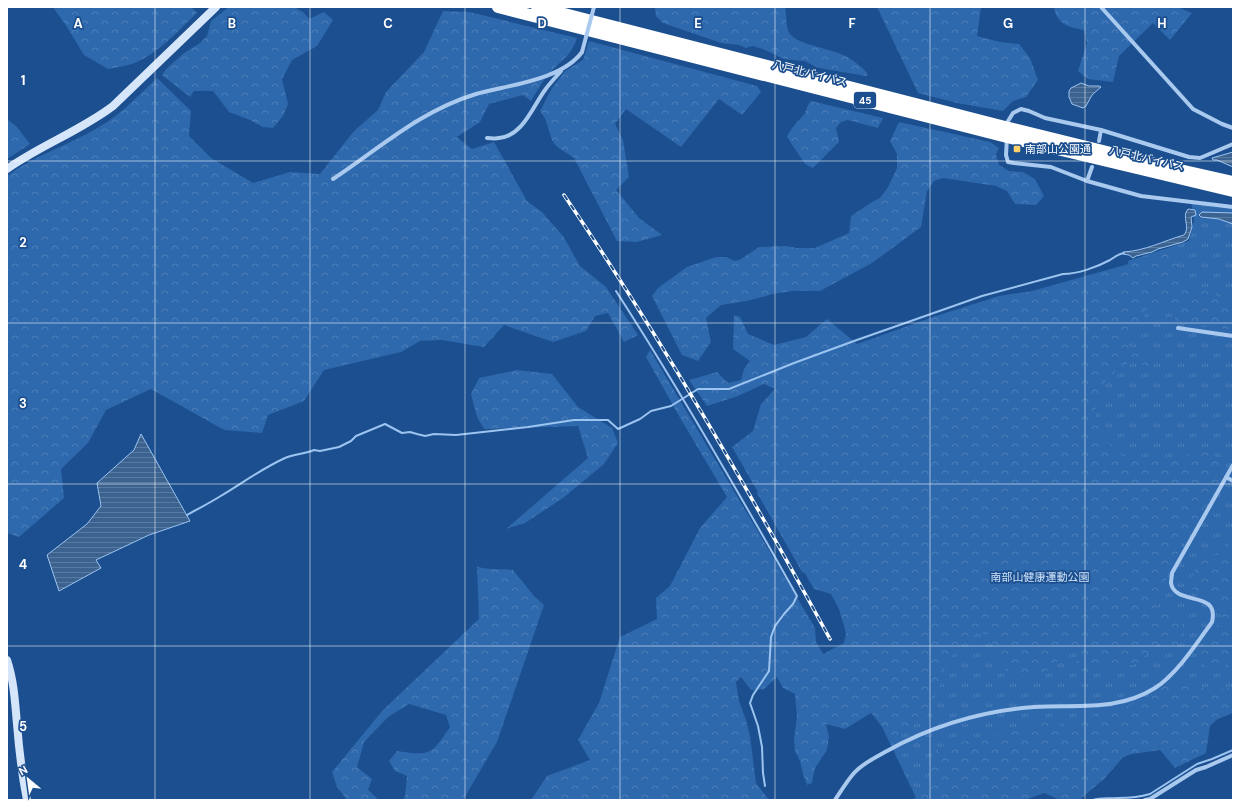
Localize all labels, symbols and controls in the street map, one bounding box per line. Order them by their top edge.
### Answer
text: A [73,15,83,32]
text: B [228,15,236,32]
text: C [383,15,393,32]
text: D [537,15,547,32]
text: E [694,15,702,32]
text: F [848,15,856,32]
text: G [1003,15,1013,32]
text: H [1157,15,1167,32]
street label: 八戸北バイパス [771,57,849,89]
text: 1 [21,72,25,89]
road number: 45 [854,92,876,108]
place label: 南部山公園通 [1025,142,1091,156]
street label: 八戸北バイパス [1108,143,1186,173]
marker: 南部山公園通 [1012,144,1022,154]
text: 2 [19,234,27,251]
text: 3 [19,395,27,412]
text: 4 [19,556,27,573]
park label: 南部山健康運動公園 [991,570,1090,584]
text: 5 [19,718,27,735]
north arrow [8,759,48,799]
text: N [16,762,30,778]

